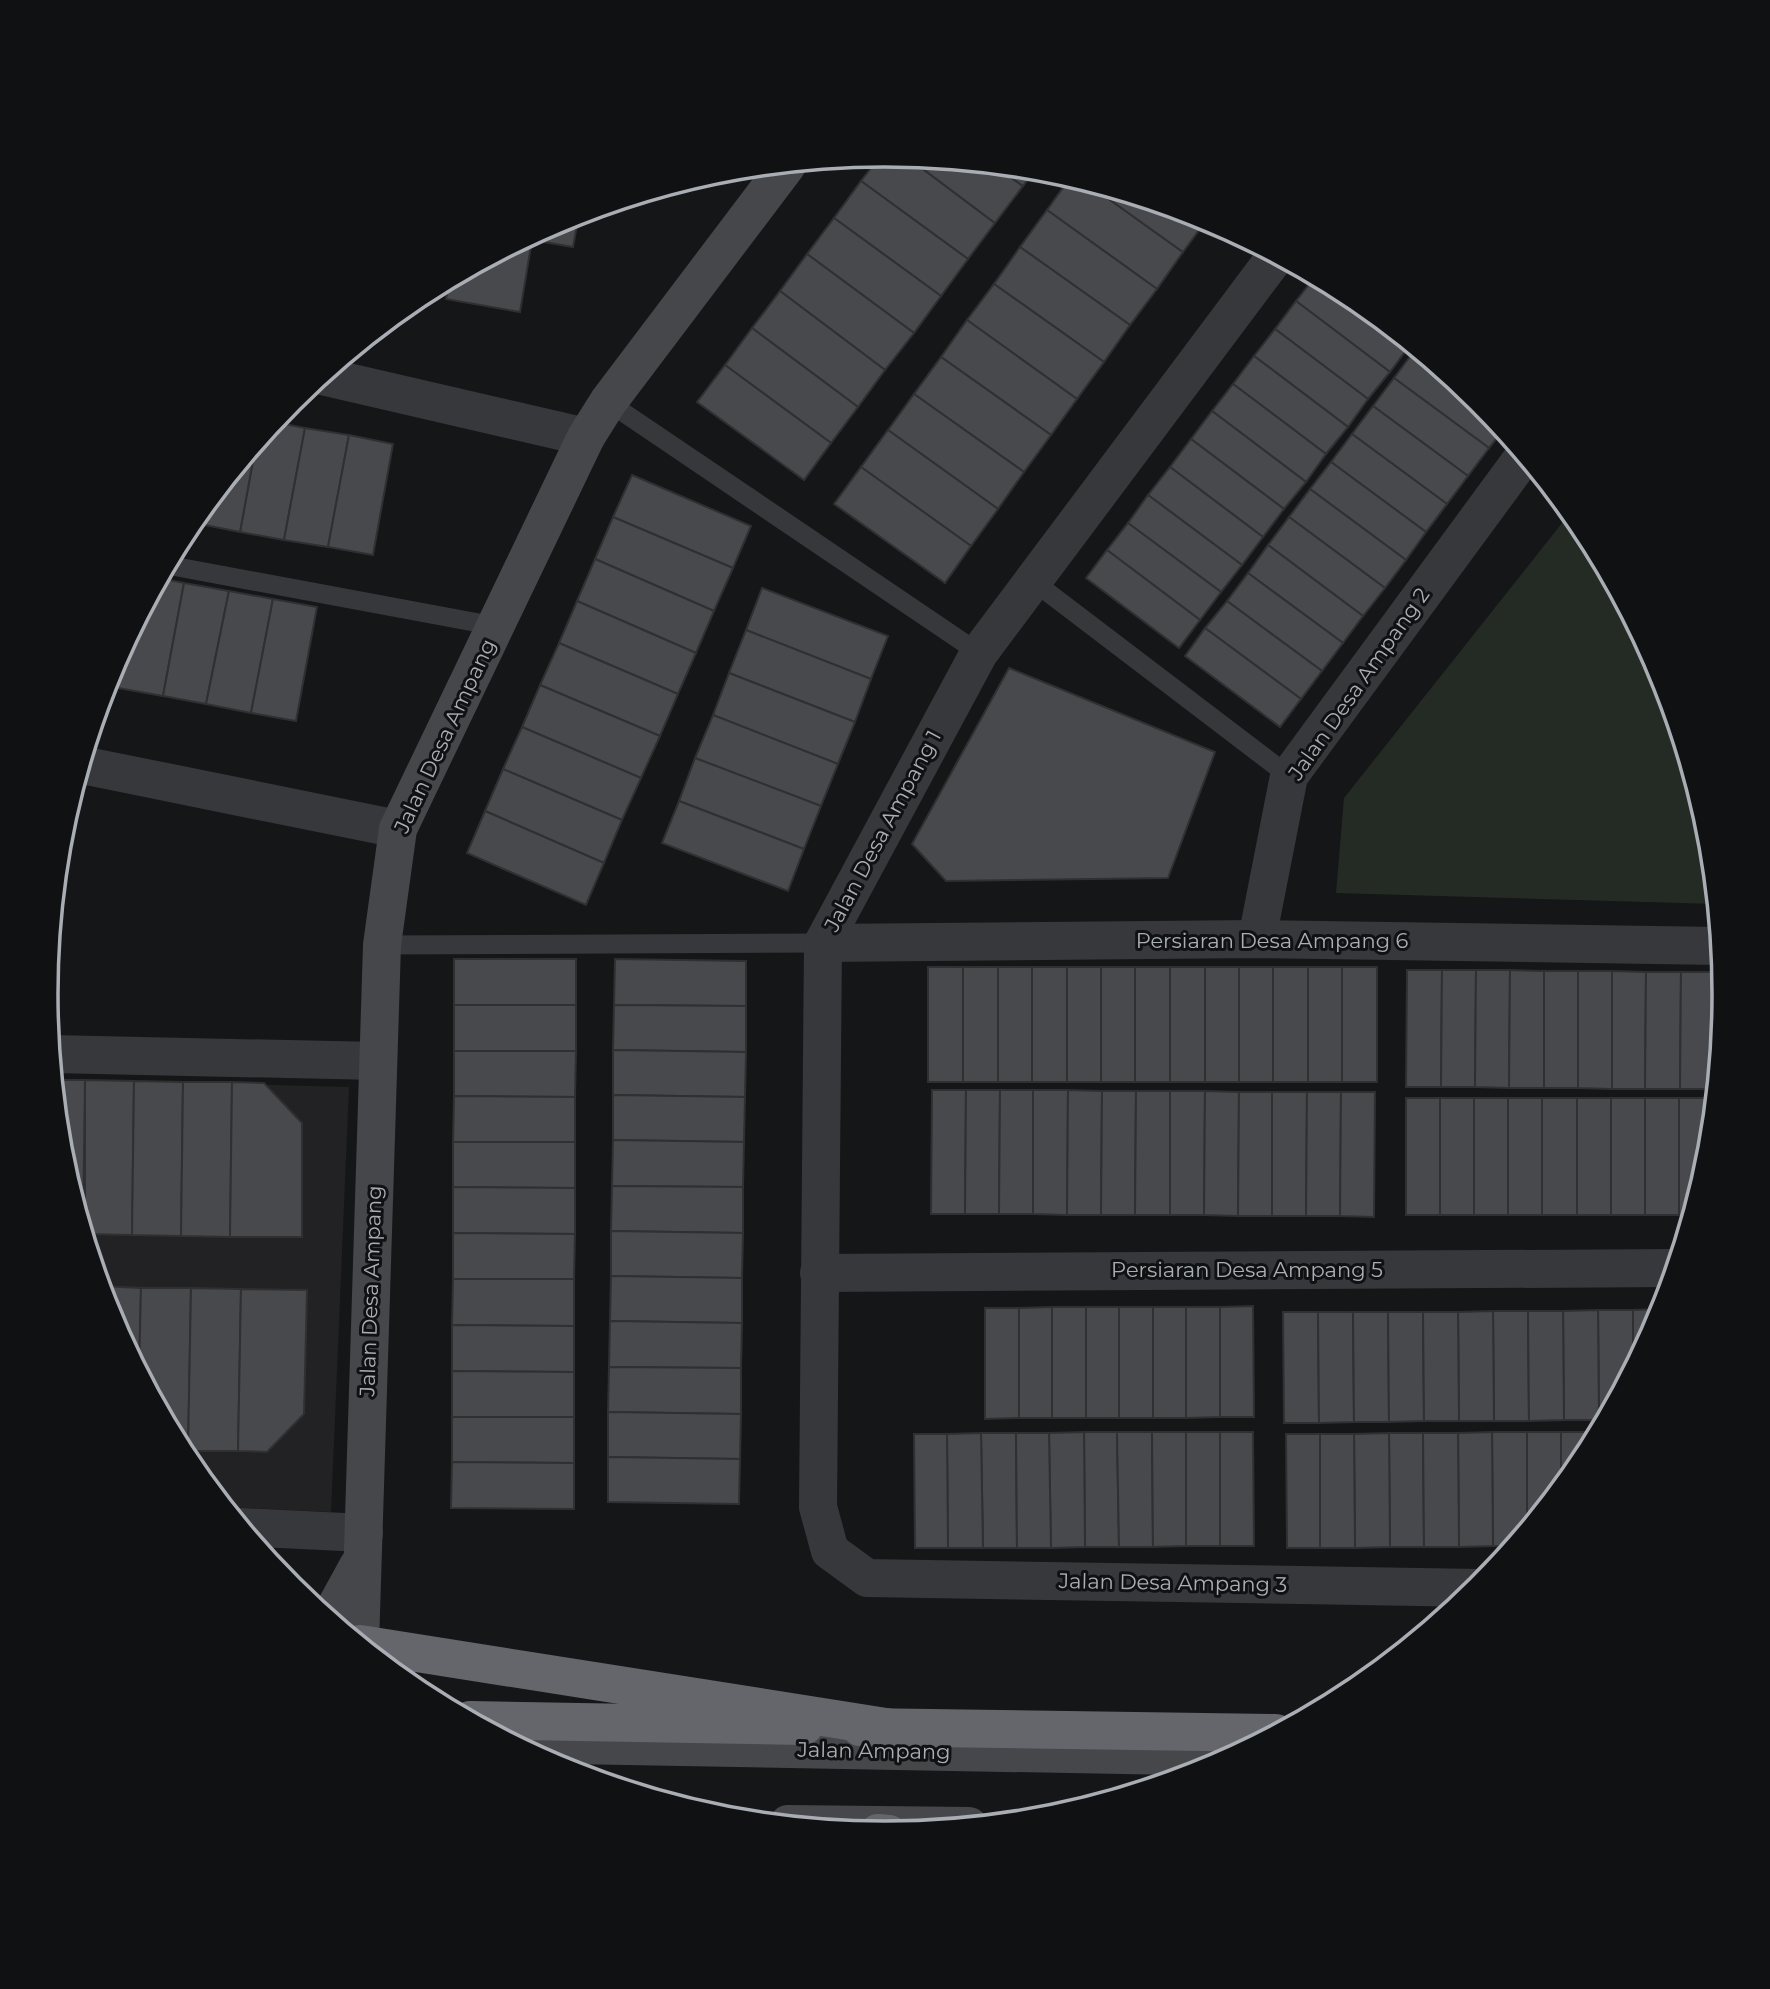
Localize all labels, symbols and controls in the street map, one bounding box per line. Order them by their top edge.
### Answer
street label: Jalan Desa Ampang 2 [1282,583,1434,785]
street label: Jalan Desa Ampang [388,635,501,838]
street label: Jalan Desa Ampang 1 [818,726,946,937]
street label: Persiaran Desa Ampang 6 [1136,928,1409,953]
street label: Jalan Desa Ampang [354,1185,387,1398]
street label: Persiaran Desa Ampang 5 [1111,1257,1383,1282]
street label: Jalan Desa Ampang 3 [1057,1568,1288,1597]
street label: Jalan Ampang [796,1737,951,1764]

